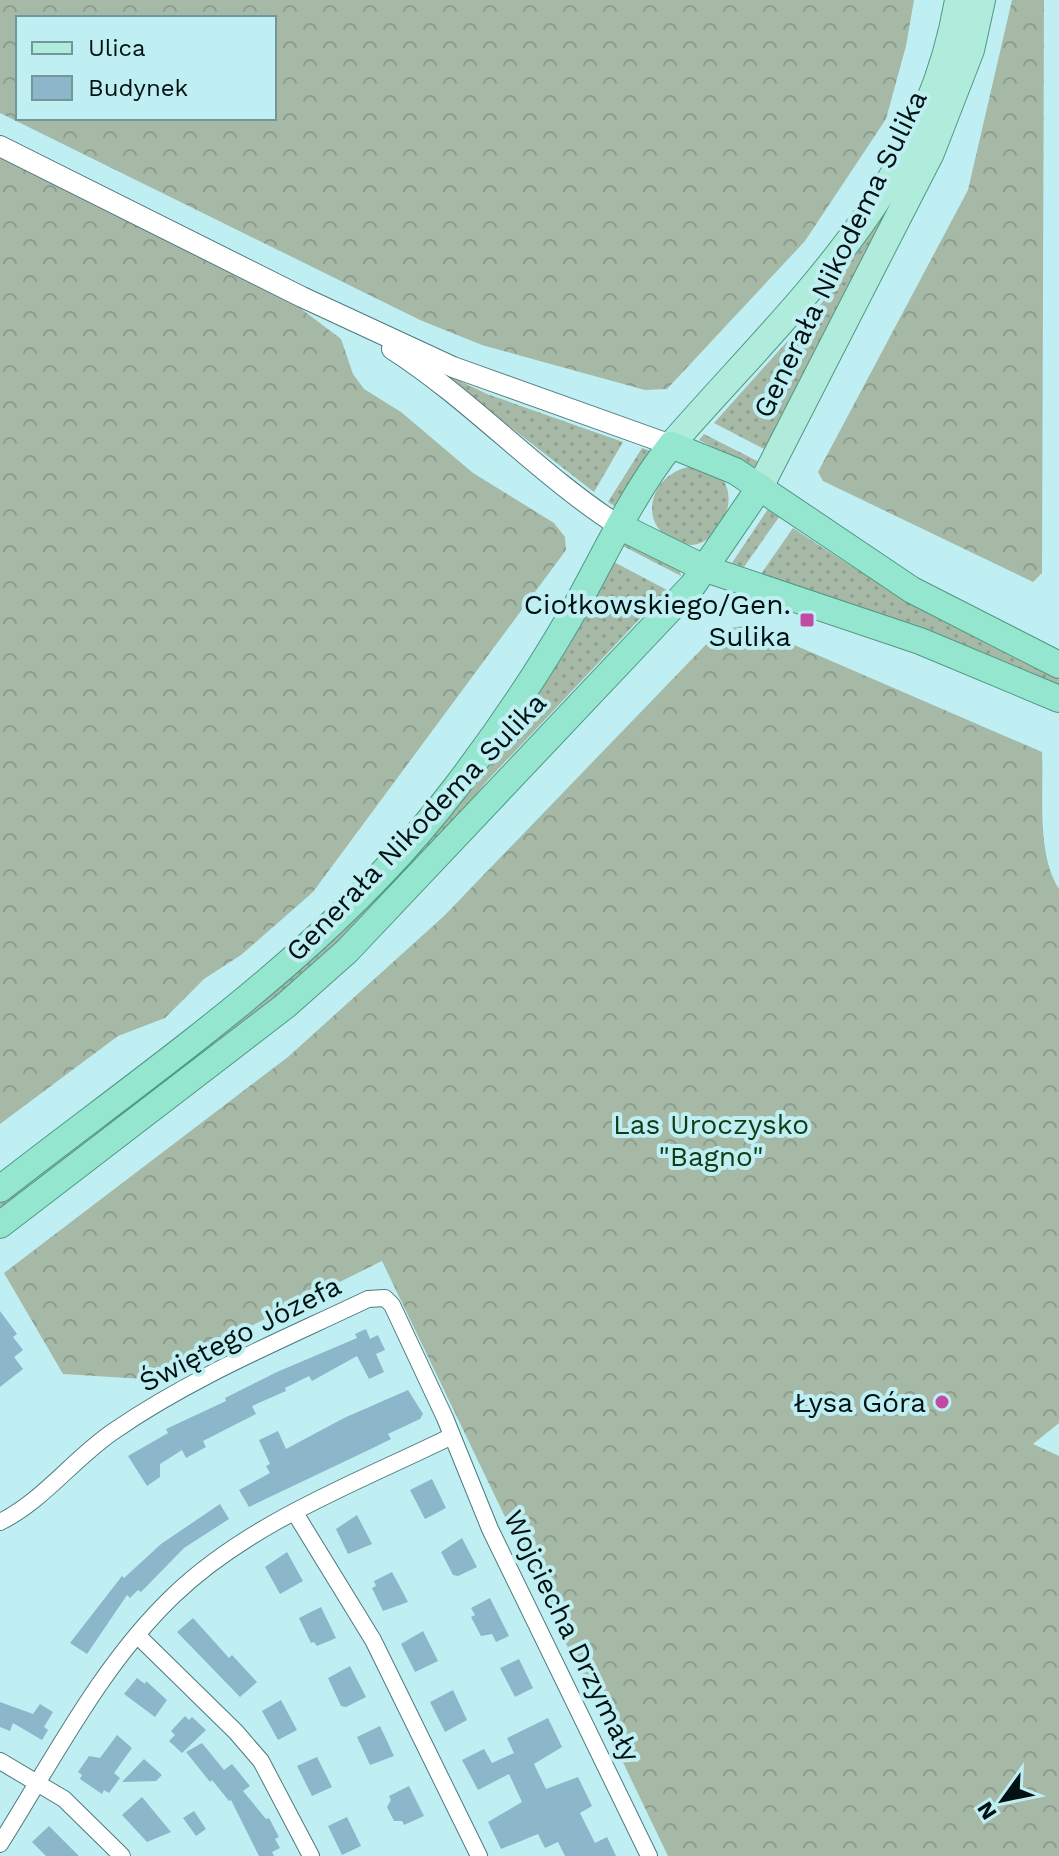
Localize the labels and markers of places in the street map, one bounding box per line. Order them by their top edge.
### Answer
place label: Ciołkowskiego/Gen. Sulika [524,588,791,653]
marker: Ciołkowskiego/Gen. Sulika [798,611,816,629]
place label: Łysa Góra [793,1386,926,1419]
marker: Łysa Góra [933,1393,951,1411]

